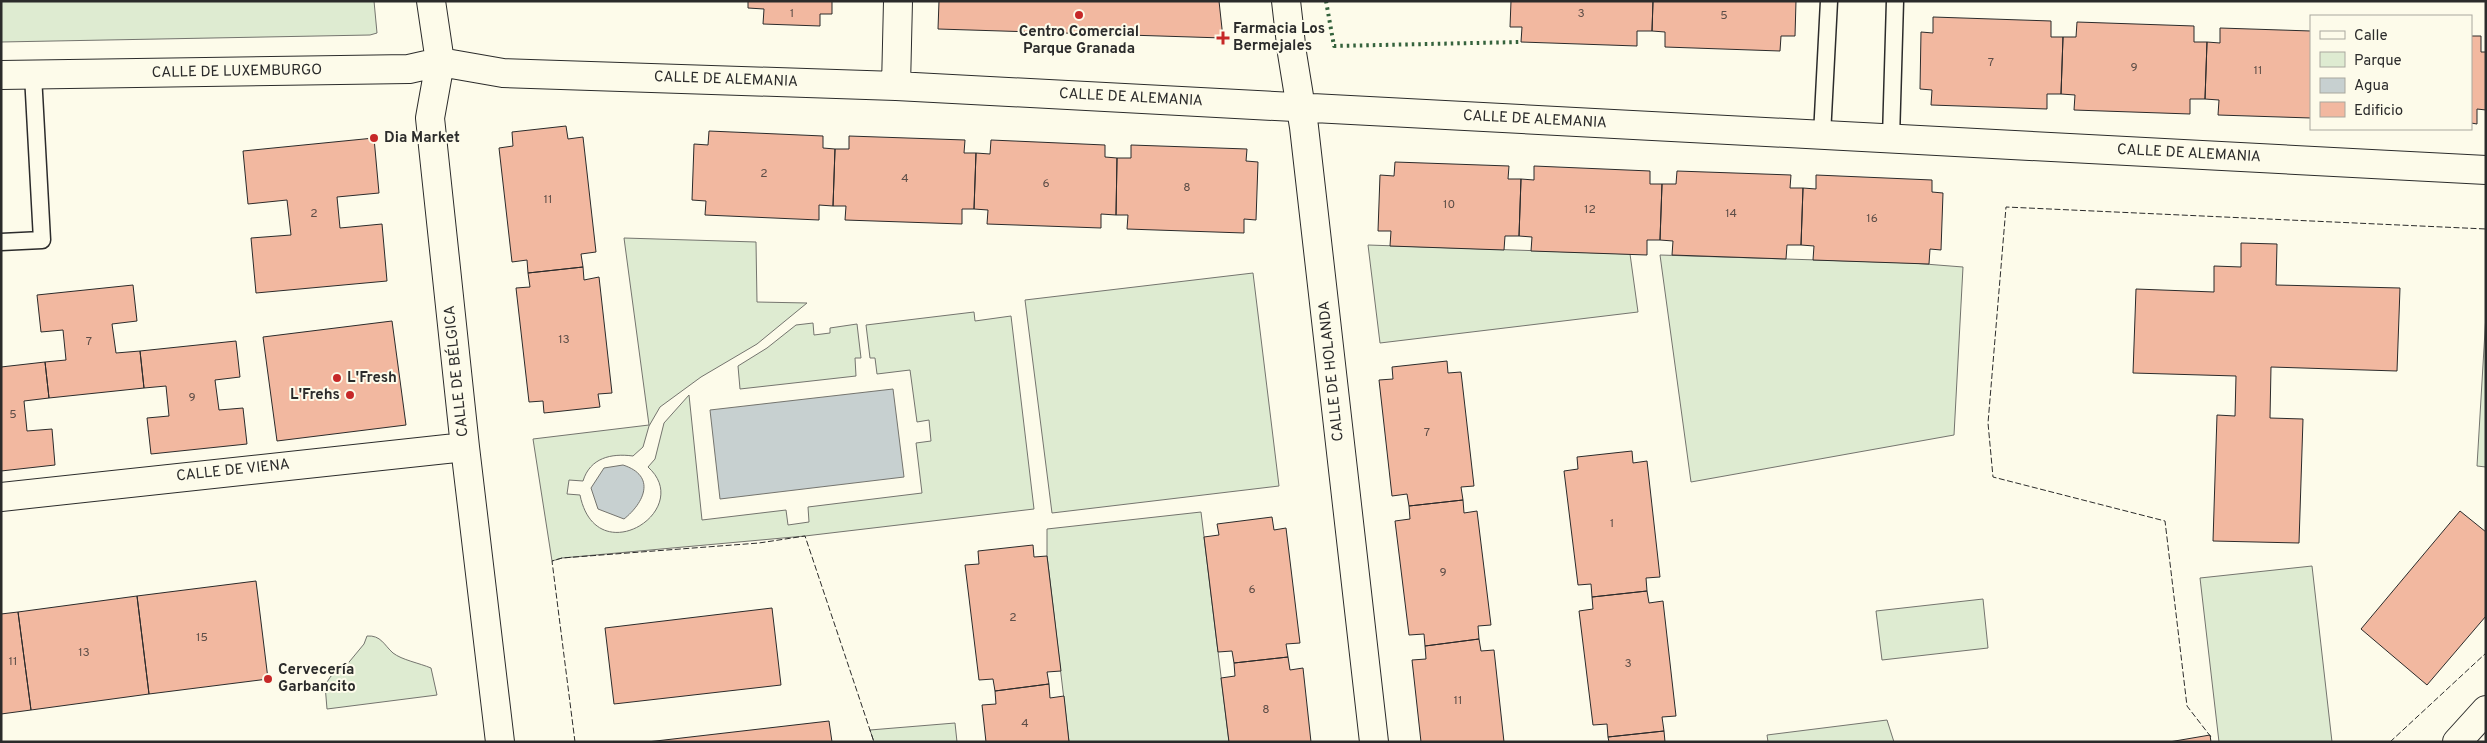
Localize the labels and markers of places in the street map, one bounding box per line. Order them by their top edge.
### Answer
marker: Centro Comercial Parque Granada [1073,9,1085,21]
place label: Farmacia Los Bermejales [1233,20,1325,56]
place label: Centro Comercial Parque Granada [1019,23,1139,59]
marker: Farmacia Los Bermejales [1217,32,1229,44]
place label: Dia Market [384,129,460,148]
marker: Dia Market [368,132,380,144]
place label: L'Fresh [347,369,397,388]
marker: L'Fresh [331,372,343,384]
place label: L'Frehs [290,386,340,405]
marker: L'Frehs [344,389,356,401]
place label: Cervecería Garbancito [278,661,356,697]
marker: Cervecería Garbancito [262,673,274,685]

